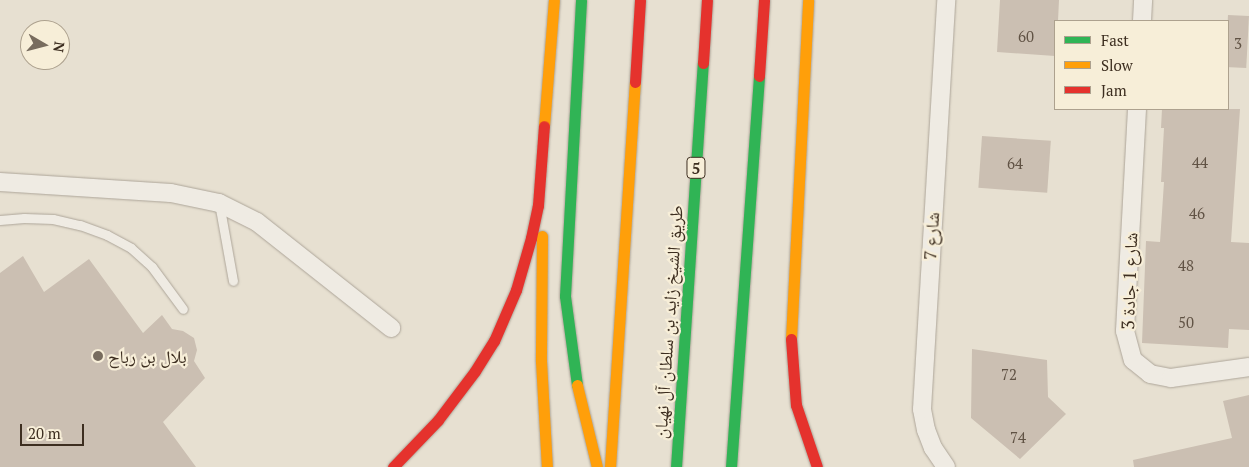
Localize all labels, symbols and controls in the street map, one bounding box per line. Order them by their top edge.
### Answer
north arrow [20,20,70,70]
legend [1054,20,1229,110]
house number: 60 [1018,28,1034,46]
text: Fast [1101,30,1129,50]
house number: 3 [1234,35,1242,53]
text: N [49,40,70,54]
text: Slow [1101,55,1133,75]
text: Jam [1101,80,1127,100]
road number: 5 [686,154,706,182]
house number: 44 [1192,154,1208,172]
house number: 64 [1007,155,1023,173]
street label: طريق الشيخ زايد بن سلطان آل نهيان [649,204,687,440]
house number: 46 [1189,205,1205,223]
street label: شارع 7 [919,211,943,261]
street label: شارع 1 جادة 3 [1117,232,1141,330]
house number: 48 [1178,257,1194,275]
house number: 50 [1178,314,1194,332]
place label: بلال بن رباح [108,345,187,367]
marker: بلال بن رباح [92,350,104,362]
house number: 72 [1001,366,1017,384]
scale bar [22,414,86,446]
text: 20 m [28,423,61,443]
house number: 74 [1010,429,1026,447]

